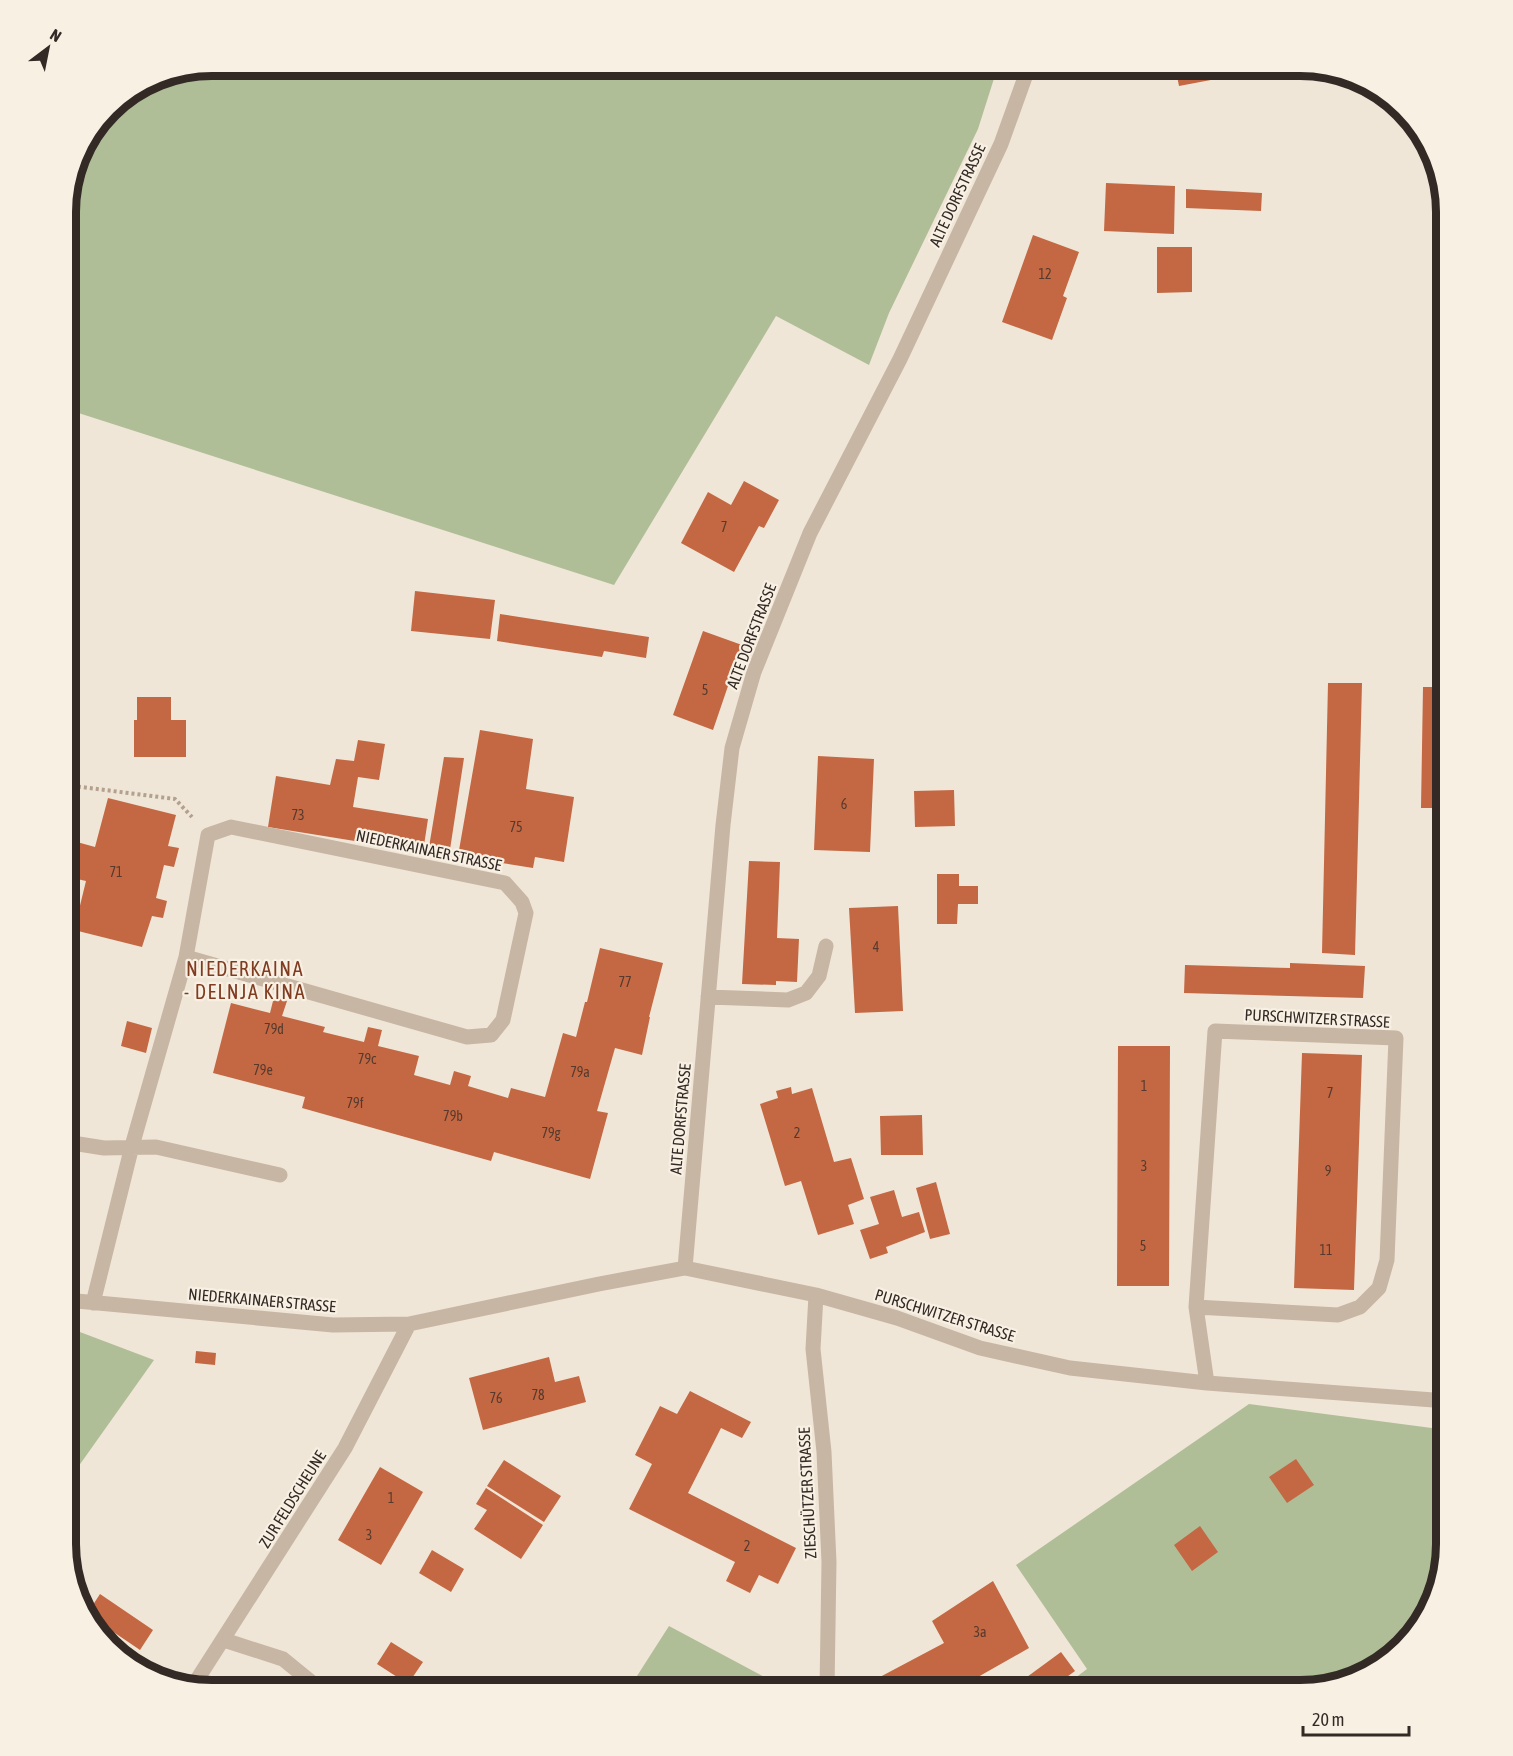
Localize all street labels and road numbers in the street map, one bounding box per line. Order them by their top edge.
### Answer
street label: ALTE DORFSTRASSE [925,141,989,249]
street label: ALTE DORFSTRASSE [723,581,779,691]
street label: NIEDERKAINAER STRASSE [355,826,503,874]
street label: PURSCHWITZER STRASSE [1244,1005,1390,1031]
street label: ALTE DORFSTRASSE [666,1063,694,1175]
street label: NIEDERKAINAER STRASSE [187,1285,337,1315]
street label: PURSCHWITZER STRASSE [873,1285,1017,1345]
street label: ZIESCHÜTZER STRASSE [795,1427,819,1559]
street label: ZUR FELDSCHEUNE [255,1447,329,1551]

